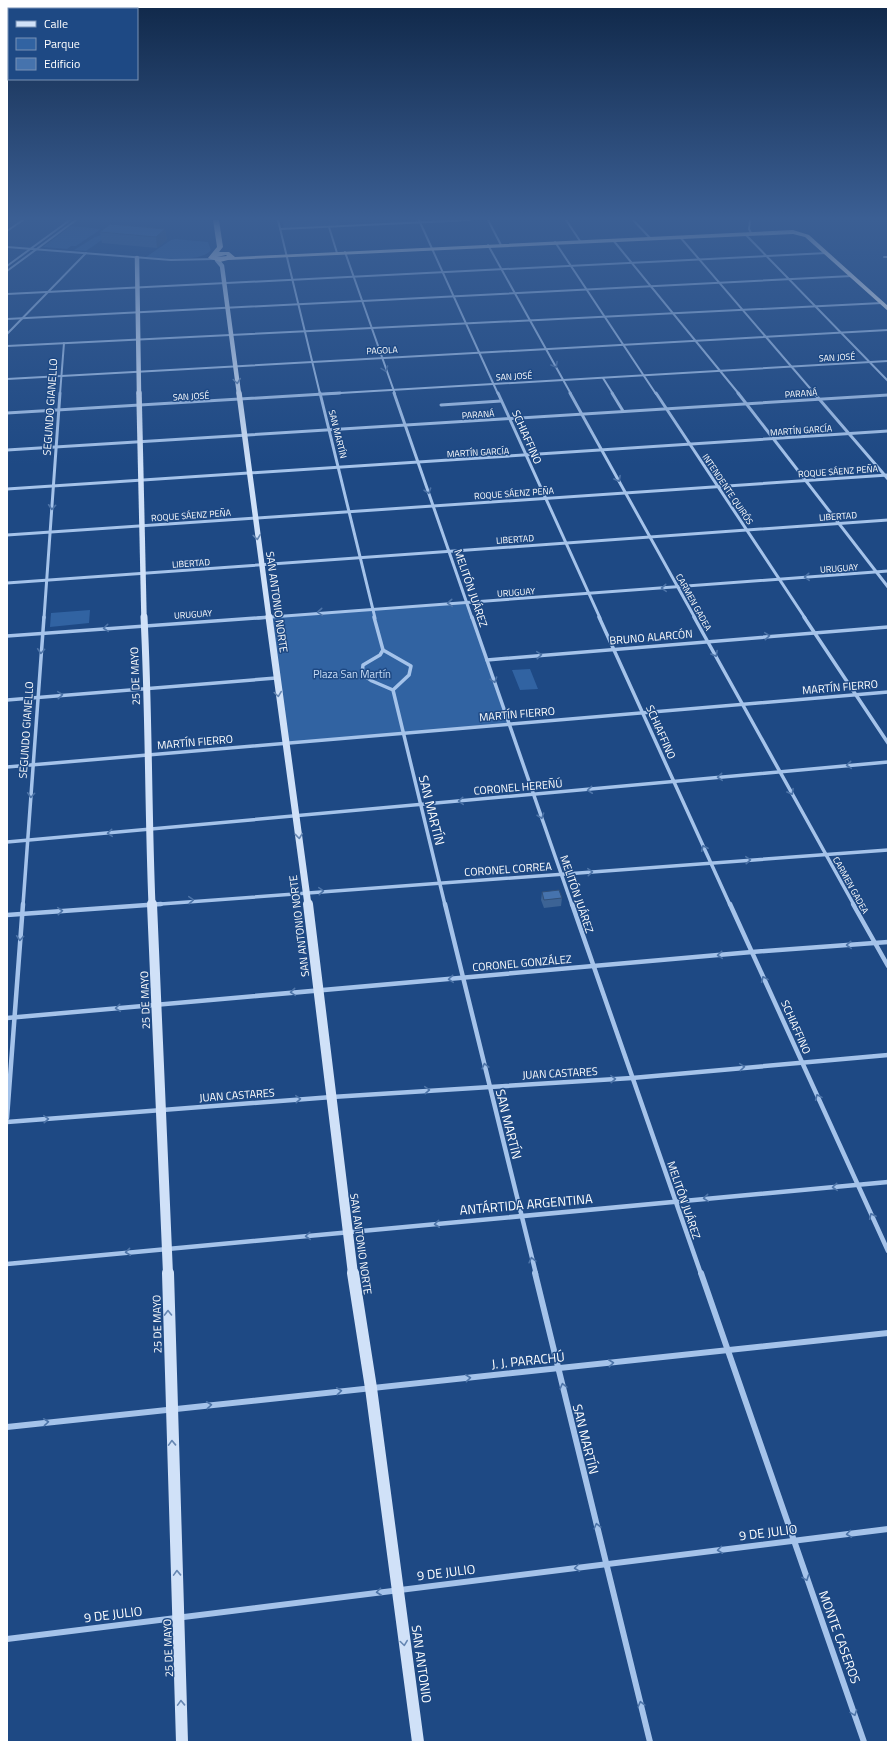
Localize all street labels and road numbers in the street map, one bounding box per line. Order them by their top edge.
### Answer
street label: PAGOLA [366,343,399,357]
street label: SAN JOSÉ [818,350,856,364]
street label: SEGUNDO GIANELLO [39,358,61,456]
street label: SAN JOSÉ [495,369,533,383]
street label: PARANÁ [784,385,818,401]
street label: SAN JOSÉ [172,389,210,403]
street label: PARANÁ [461,406,495,422]
street label: SCHIAFFINO [508,407,546,467]
street label: SAN MARTÍN [326,408,350,460]
street label: MARTÍN GARCÍA [769,421,833,439]
street label: MARTÍN GARCÍA [447,444,510,460]
street label: INTENDENTE QUIRÓS [699,451,757,527]
street label: ROQUE SÁENZ PEÑA [798,462,879,480]
street label: ROQUE SÁENZ PEÑA [474,484,555,502]
street label: ROQUE SÁENZ PEÑA [151,506,232,524]
street label: LIBERTAD [819,508,858,524]
street label: LIBERTAD [496,531,535,547]
street label: MELITÓN JUÁREZ [450,547,492,629]
street label: SAN ANTONIO NORTE [262,550,292,654]
street label: LIBERTAD [172,555,211,571]
street label: URUGUAY [819,560,859,576]
street label: CARMEN GADEA [673,571,715,633]
street label: URUGUAY [496,584,536,600]
street label: URUGUAY [173,606,213,622]
street label: BRUNO ALARCÓN [609,625,693,649]
street label: 25 DE MAYO [126,647,144,705]
street label: MARTÍN FIERRO [801,676,879,698]
street label: SEGUNDO GIANELLO [15,681,37,779]
street label: SCHIAFFINO [642,702,680,762]
street label: MARTÍN FIERRO [478,703,556,725]
street label: MARTÍN FIERRO [156,731,234,753]
street label: SAN MARTÍN [414,773,450,847]
street label: CORONEL HEREÑÚ [473,775,563,799]
street label: MELITÓN JUÁREZ [556,853,598,935]
street label: CARMEN GADEA [830,854,872,916]
street label: CORONEL CORREA [464,858,553,880]
street label: SAN ANTONIO NORTE [285,874,313,978]
street label: CORONEL GONZÁLEZ [472,951,572,975]
street label: 25 DE MAYO [136,971,154,1029]
street label: SCHIAFFINO [777,997,815,1057]
street label: JUAN CASTARES [522,1063,598,1083]
street label: JUAN CASTARES [199,1084,275,1106]
street label: SAN MARTÍN [491,1087,527,1161]
street label: MELITÓN JUÁREZ [663,1159,705,1241]
street label: ANTÁRTIDA ARGENTINA [459,1188,594,1220]
street label: SAN ANTONIO NORTE [346,1192,376,1296]
street label: 25 DE MAYO [148,1295,166,1353]
street label: J. J. PARACHÚ [490,1346,566,1374]
street label: SAN MARTÍN [568,1402,604,1476]
street label: 9 DE JULIO [738,1518,798,1546]
street label: 9 DE JULIO [416,1558,476,1586]
street label: MONTE CASEROS [814,1588,866,1686]
street label: 9 DE JULIO [83,1600,143,1628]
street label: 25 DE MAYO [159,1619,177,1677]
street label: SAN ANTONIO [407,1624,437,1704]

